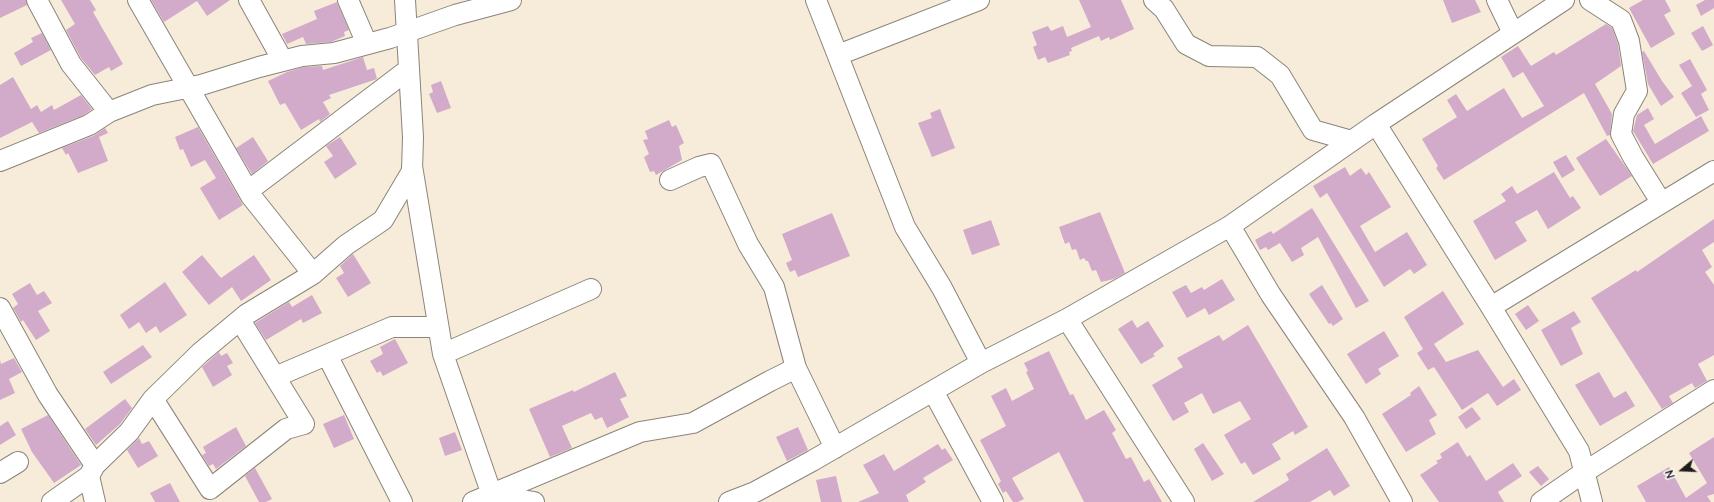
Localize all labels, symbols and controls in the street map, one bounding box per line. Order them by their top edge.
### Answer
north arrow [1662,450,1702,490]
text: N [1662,468,1678,480]

